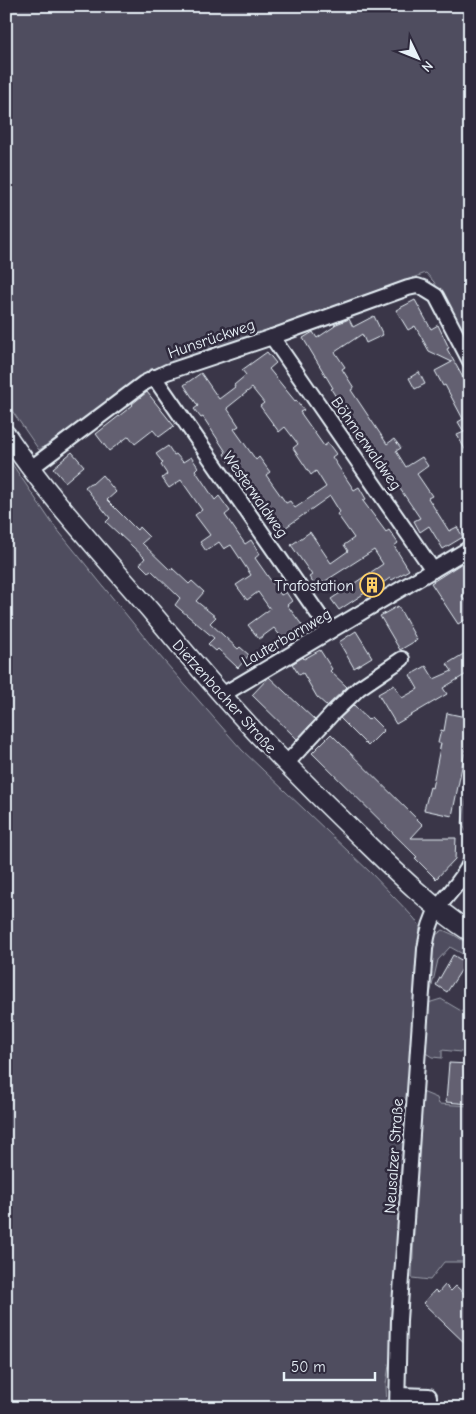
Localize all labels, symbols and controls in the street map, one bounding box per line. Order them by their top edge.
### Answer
north arrow [394,32,444,82]
text: N [418,57,436,76]
street label: Hunsrückweg [165,316,257,362]
street label: Böhmerwaldweg [327,393,405,494]
street label: Westerwaldweg [219,448,292,541]
building icon: Trafostation [359,572,385,598]
place label: Trafostation [274,577,354,595]
street label: Lauterbornweg [238,605,335,671]
street label: Dietzenbacher Straße [168,636,280,757]
street label: Neusalzer Straße [381,1098,407,1214]
scale bar [284,1349,375,1381]
text: 50 m [291,1358,326,1376]

